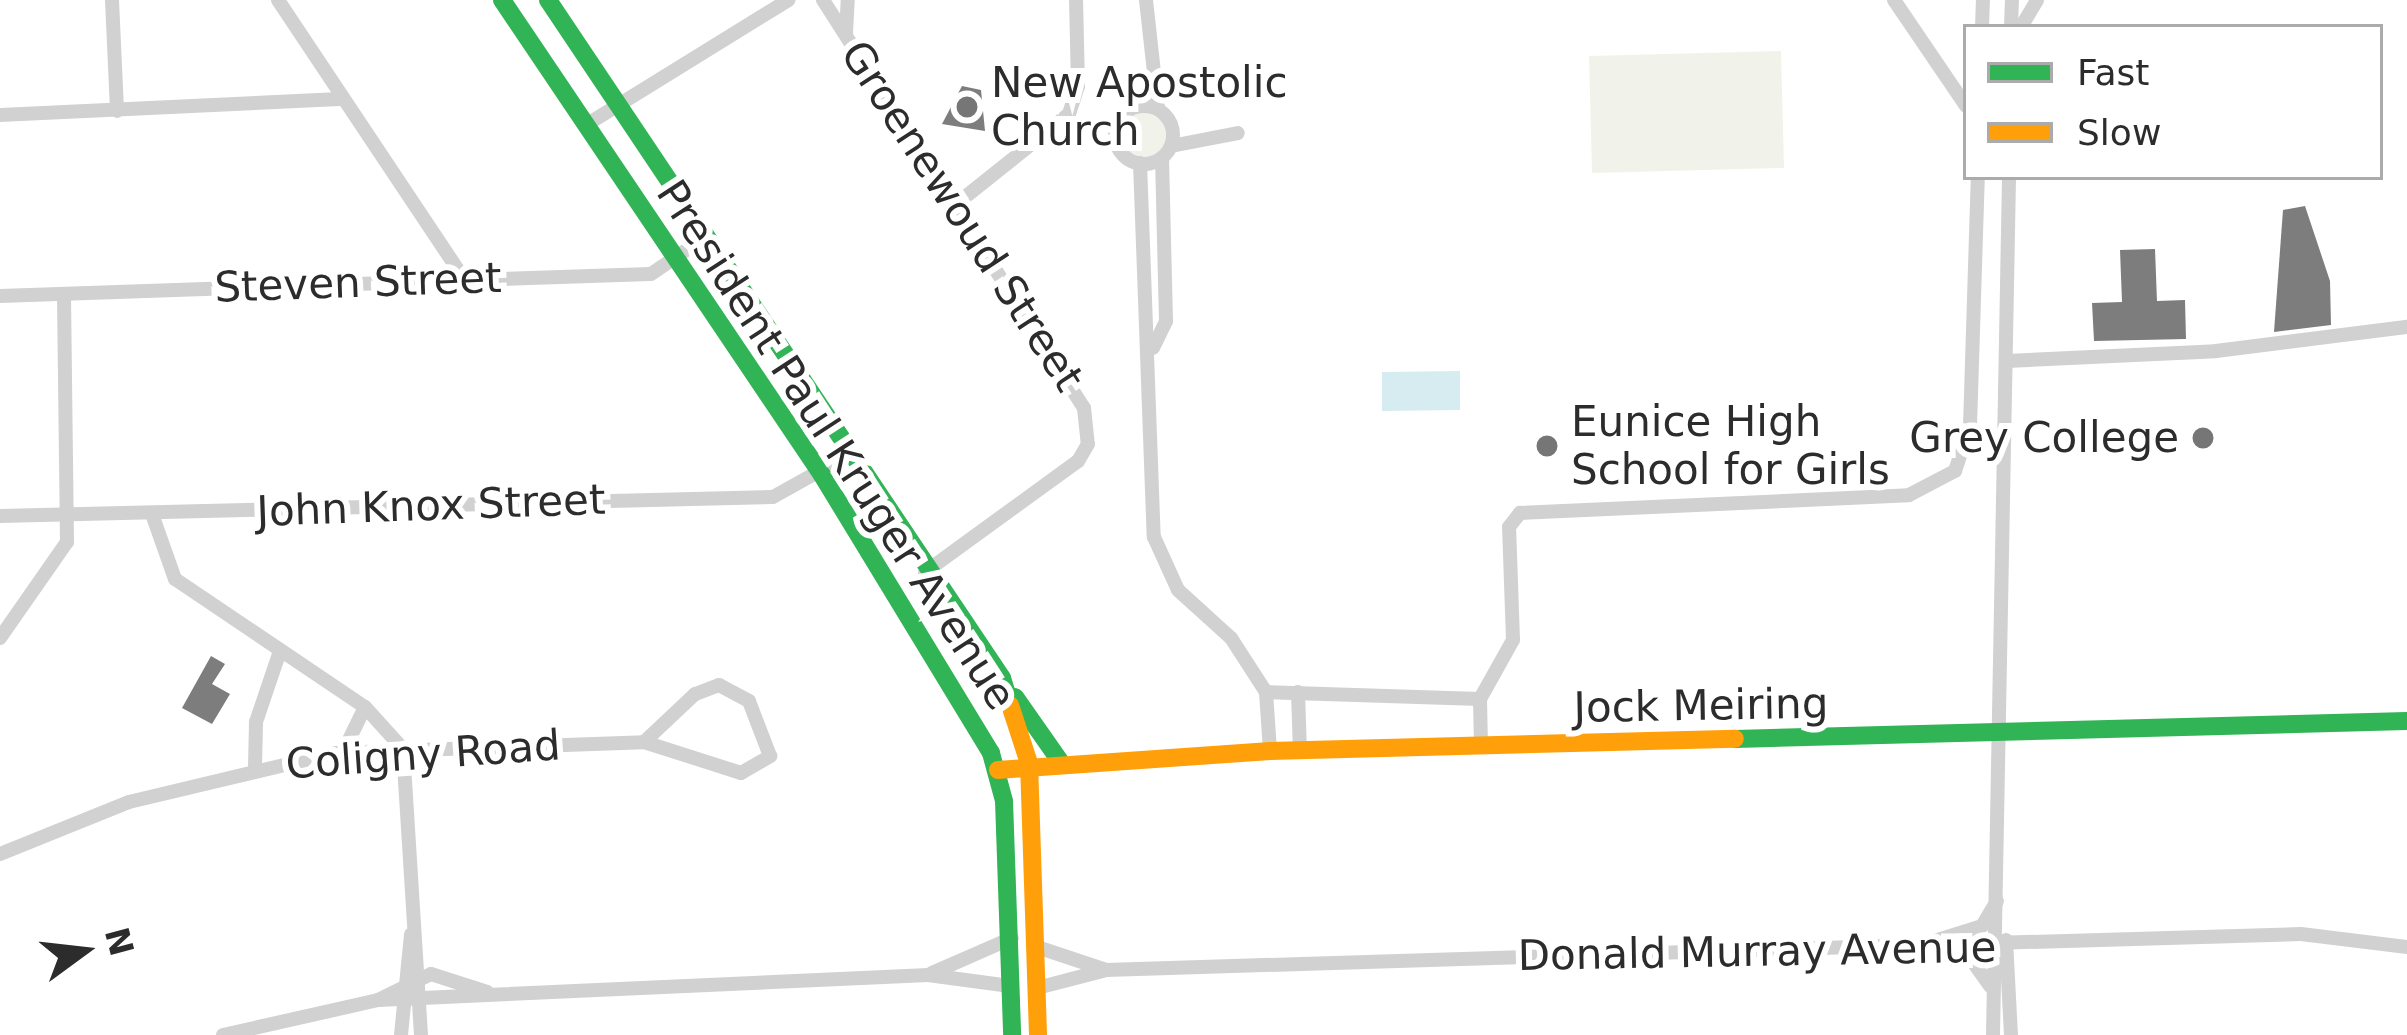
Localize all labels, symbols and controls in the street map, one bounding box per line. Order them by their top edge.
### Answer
legend [1963,24,2383,180]
street label: Groenewoud Street [830,32,1094,400]
text: Fast [2077,52,2149,93]
place label: New Apostolic Church [991,58,1288,156]
marker: New Apostolic Church [954,94,980,120]
text: Slow [2077,112,2161,153]
street label: President Paul Kruger Avenue [646,171,1026,719]
street label: Steven Street [214,253,502,313]
place label: Eunice High School for Girls [1571,397,1890,496]
place label: Grey College [1909,413,2179,463]
marker: Grey College [2190,425,2216,451]
marker: Eunice High School for Girls [1534,433,1560,459]
street label: John Knox Street [256,475,606,537]
street label: Jock Meiring [1573,679,1829,733]
street label: Coligny Road [284,720,562,790]
north arrow [24,891,144,1011]
text: N [97,923,142,960]
street label: Donald Murray Avenue [1517,923,1997,981]

